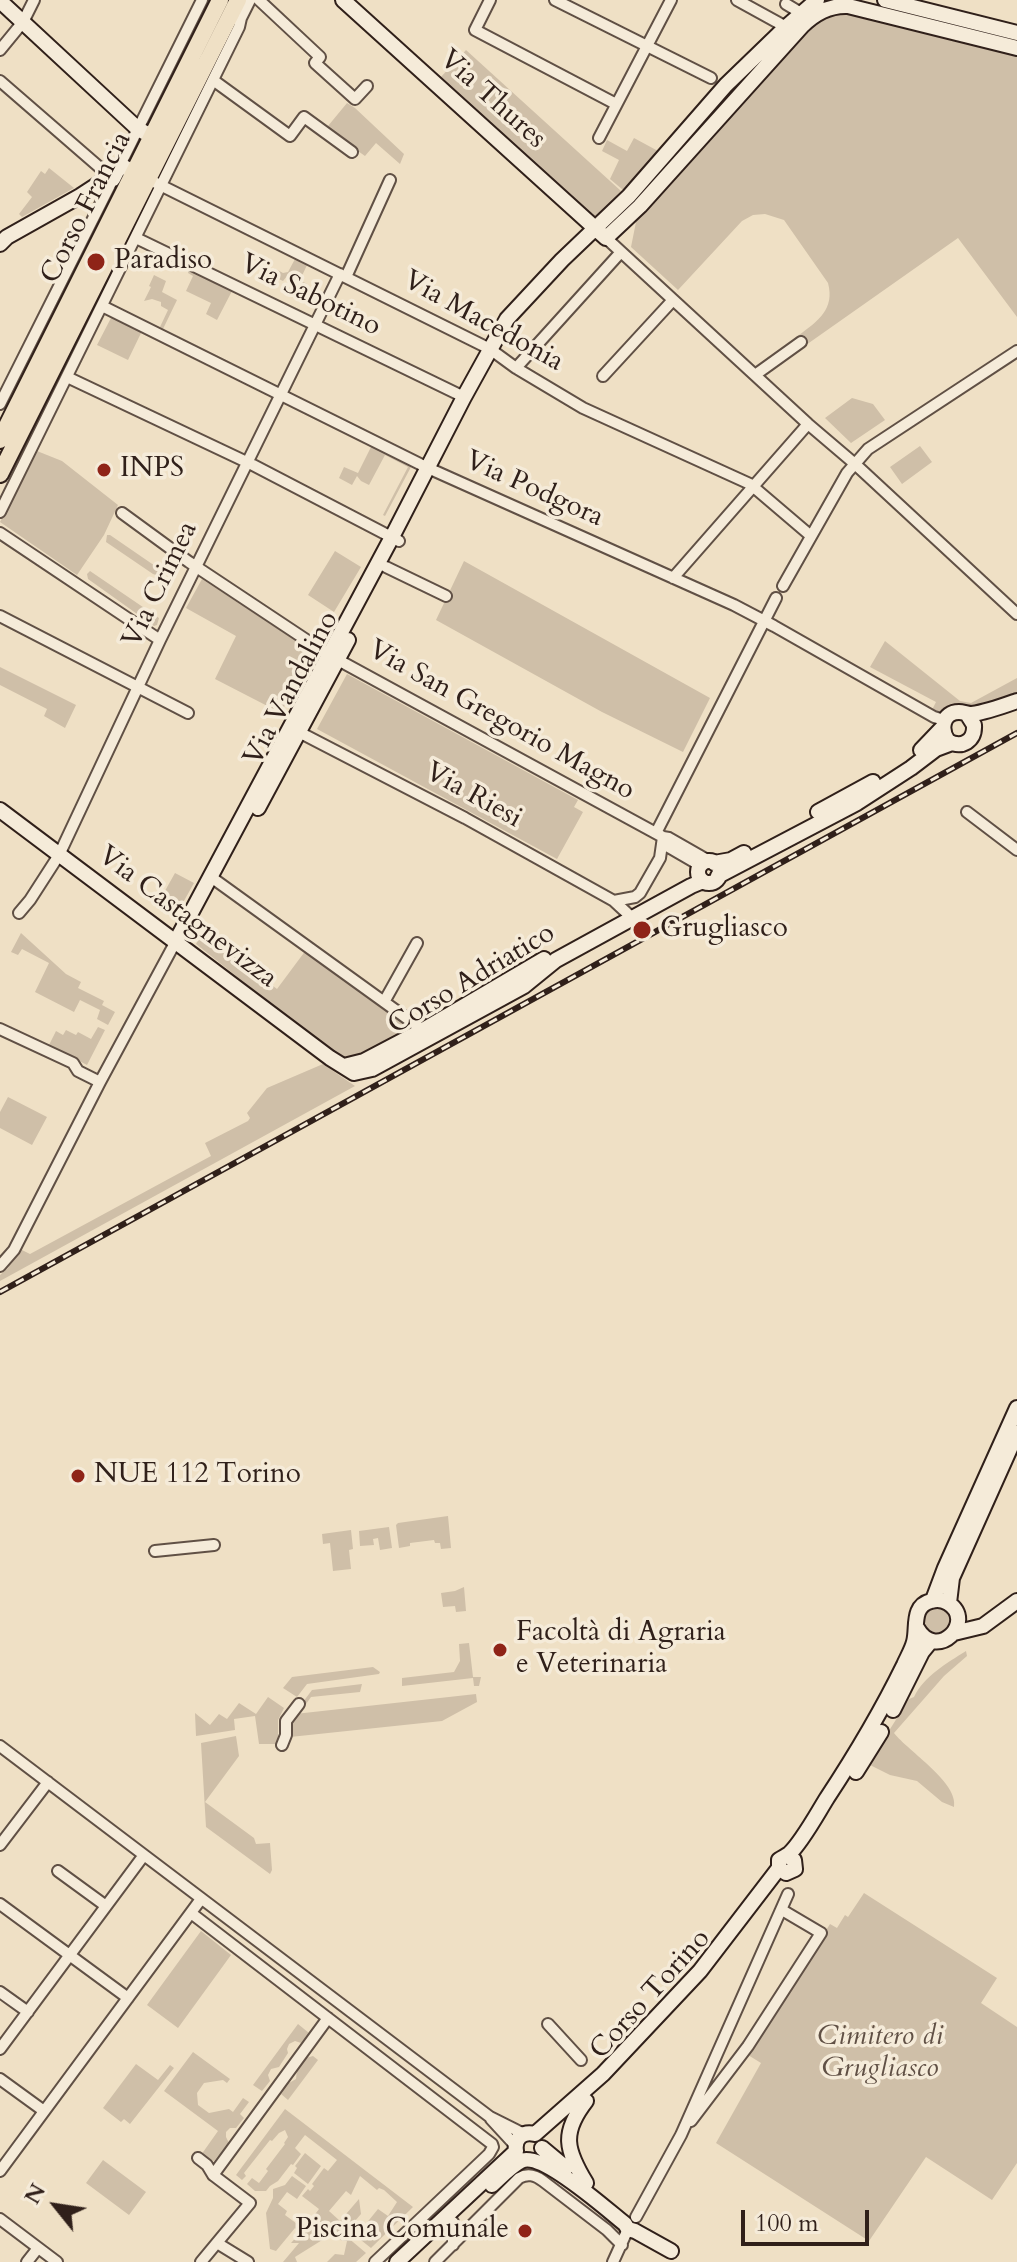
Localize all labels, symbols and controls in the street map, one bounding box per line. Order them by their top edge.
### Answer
street label: Via Thures [432,43,552,157]
street label: Corso Francia [34,127,140,289]
place label: Paradiso [114,245,212,279]
street label: Via Sabotino [234,248,386,344]
marker: Paradiso [85,251,107,273]
street label: Via Macedonia [397,264,569,380]
street label: Via Podgora [460,445,608,535]
place label: INPS [120,453,184,487]
marker: INPS [95,461,113,479]
street label: Via Crimea [116,516,206,654]
street label: Via Vandalino [237,606,347,772]
street label: Via San Gregorio Magno [362,634,640,808]
street label: Via Riesi [419,756,527,836]
street label: Via Castagnevizza [91,840,283,996]
place label: Grugliasco [660,913,788,947]
street label: Corso Adriatico [383,917,561,1043]
marker: Grugliasco [631,919,653,941]
place label: NUE 112 Torino [94,1459,301,1493]
marker: NUE 112 Torino [69,1467,87,1485]
place label: Facoltà di Agraria e Veterinaria [516,1617,726,1683]
marker: Facoltà di Agraria e Veterinaria [491,1641,509,1659]
street label: Corso Torino [584,1923,718,2067]
park label: Cimitero di Grugliasco [817,2021,943,2087]
north arrow [16,2166,96,2246]
text: N [17,2178,53,2210]
scale bar [745,2194,873,2244]
text: 100 m [755,2207,819,2240]
place label: Piscina Comunale [296,2214,509,2248]
marker: Piscina Comunale [516,2222,534,2240]

